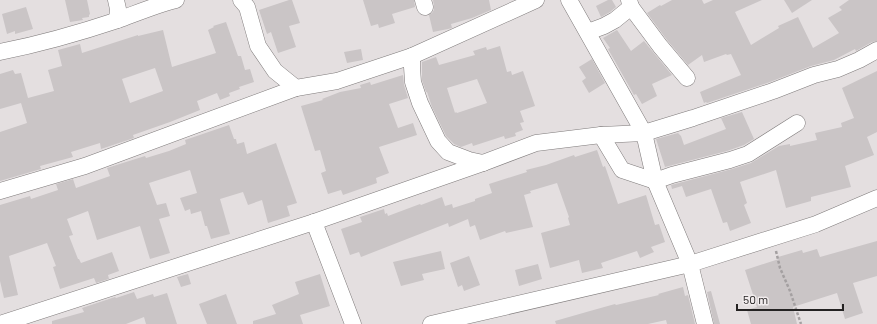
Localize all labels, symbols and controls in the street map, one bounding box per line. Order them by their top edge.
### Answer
scale bar [737,286,843,312]
text: 50 m [743,292,768,306]

